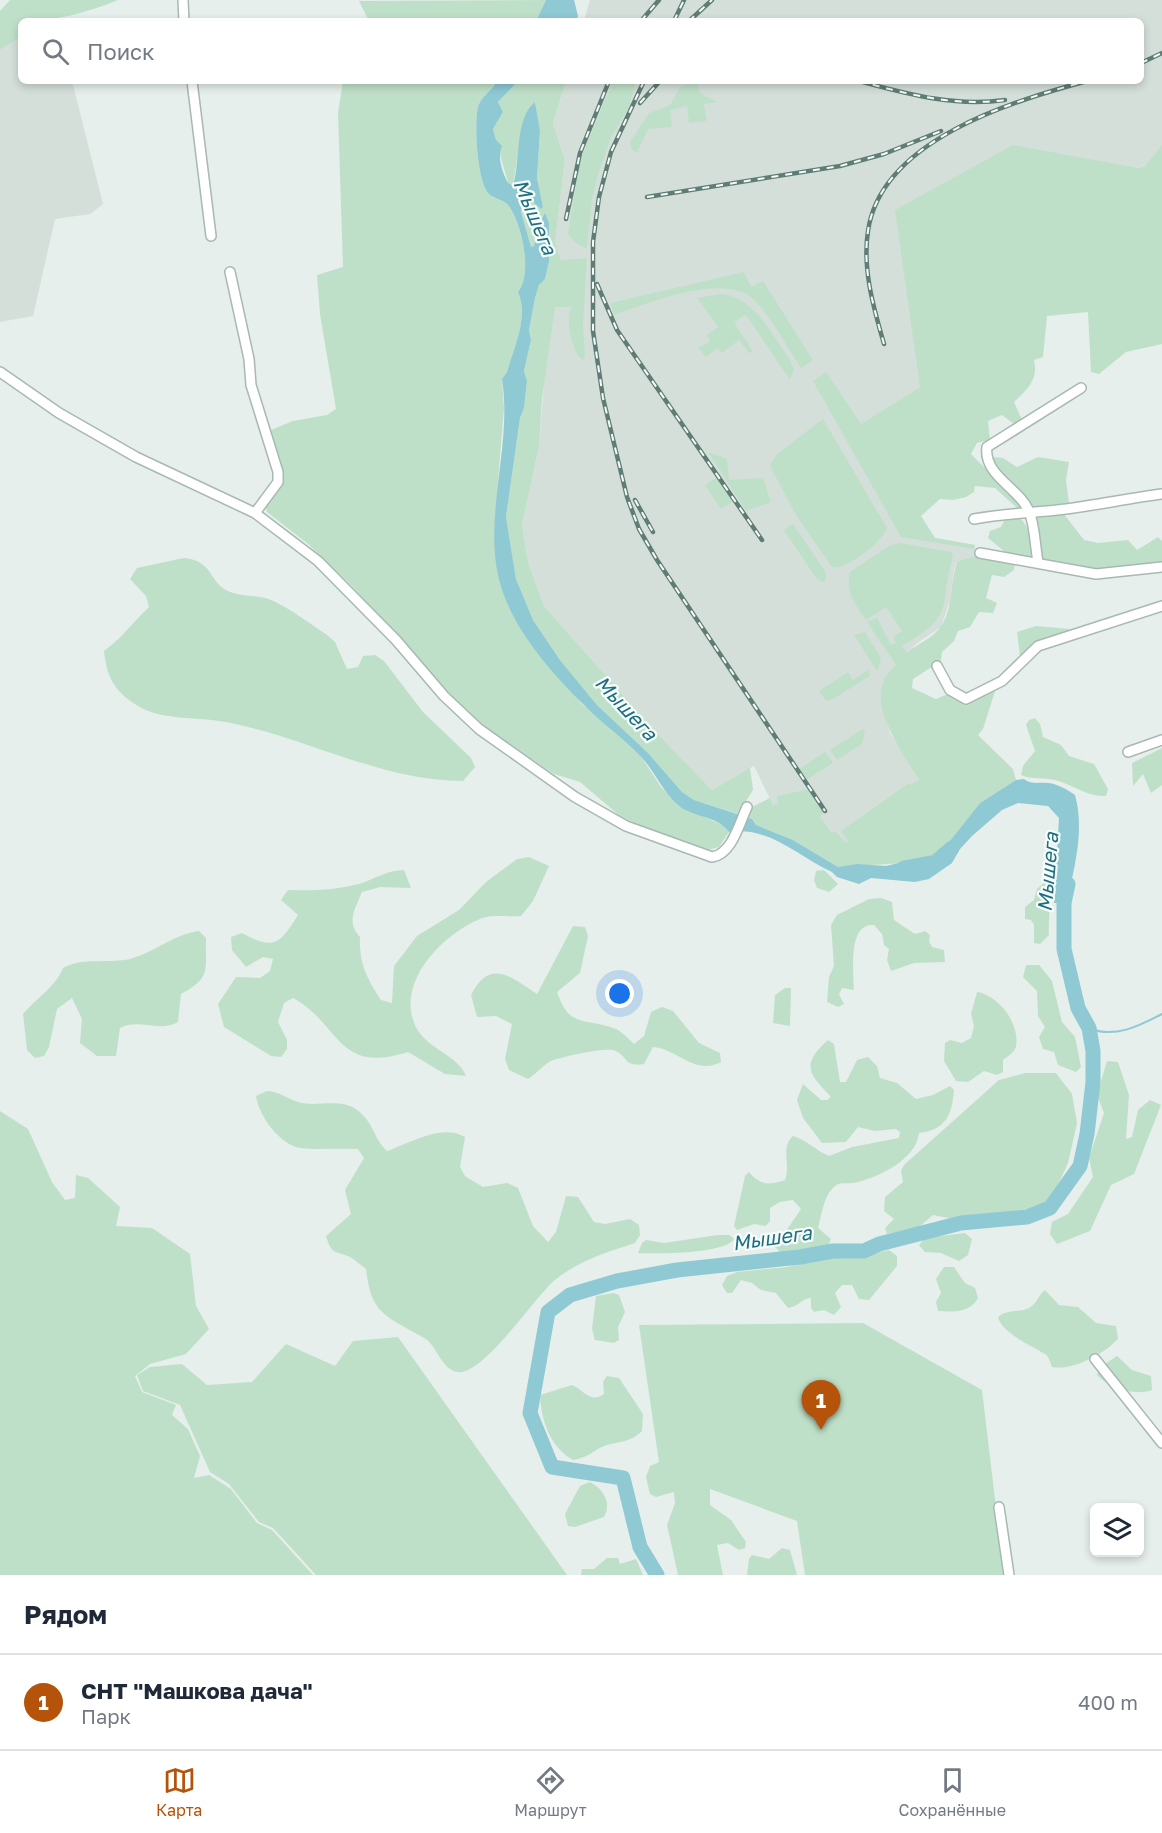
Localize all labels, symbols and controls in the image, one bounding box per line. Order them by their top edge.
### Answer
search box [18,18,1144,84]
icon: search [39,35,72,68]
text: Поиск [87,38,155,65]
water label: Мышега [509,175,563,259]
water label: Мышега [591,670,663,745]
water label: Мышега [1032,830,1062,913]
your location [605,979,634,1008]
water label: Мышега [731,1219,814,1254]
pin: 1 [802,1380,840,1430]
map controls [1090,1503,1144,1557]
button: layers [1090,1503,1144,1557]
text: Рядом [24,1599,107,1630]
text: СНТ "Машкова дача" [81,1677,313,1704]
text: 1 [38,1690,49,1714]
text: 400 m [1078,1690,1138,1714]
text: Парк [81,1704,131,1728]
tab: Карта [156,1764,202,1820]
tab: Маршрут [514,1764,587,1820]
tab: Сохранённые [899,1764,1006,1820]

